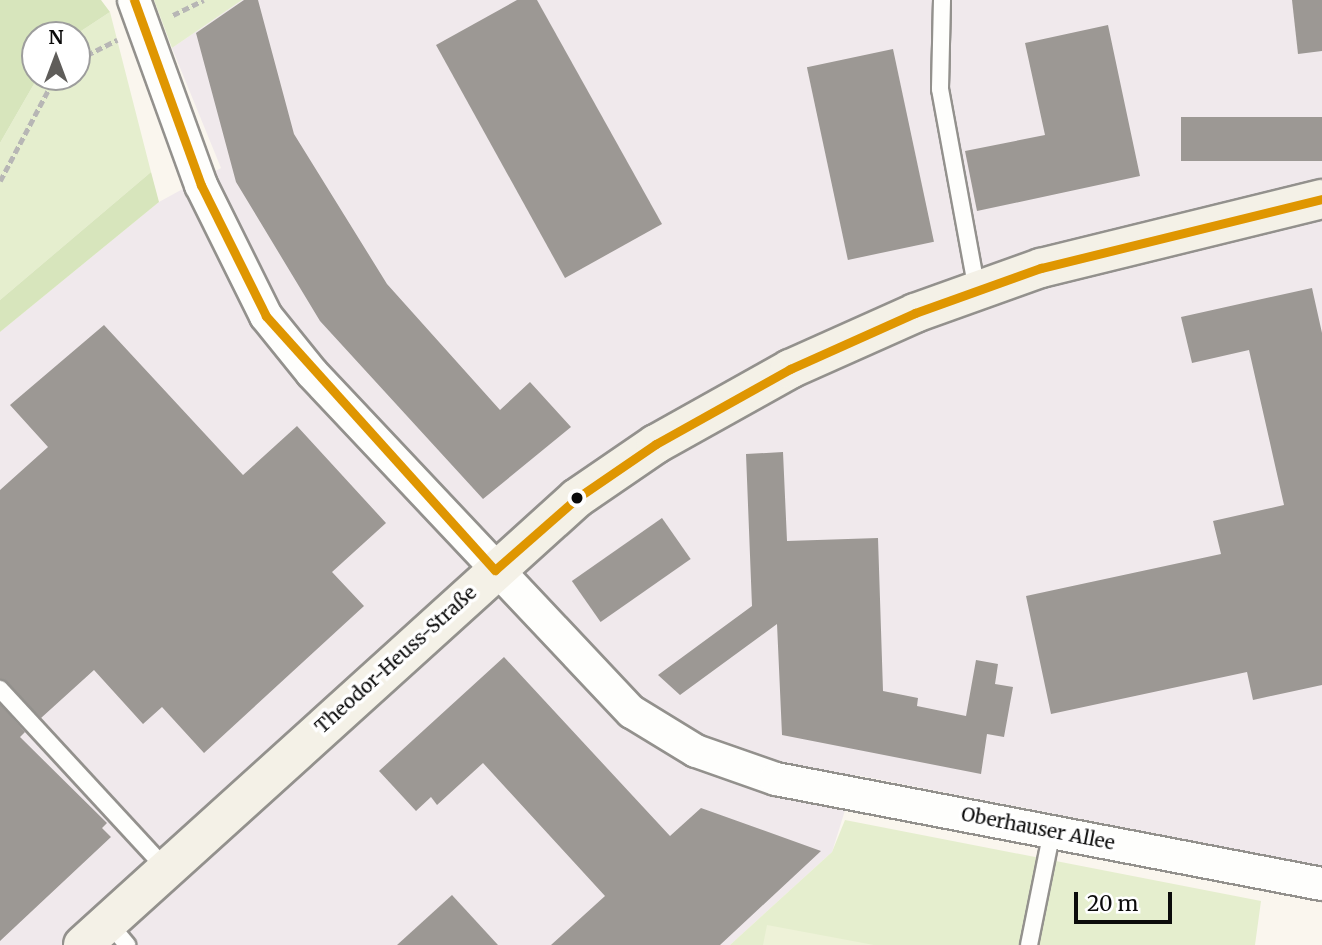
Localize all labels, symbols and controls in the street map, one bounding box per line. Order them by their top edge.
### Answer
north arrow [21,21,91,91]
text: N [48,25,64,49]
unlabelled marker [570,491,584,505]
street label: Theodor-Heuss-Straße [311,582,481,738]
street label: Oberhauser Allee [959,803,1117,855]
scale bar [1077,878,1175,922]
text: 20 m [1087,890,1138,917]

